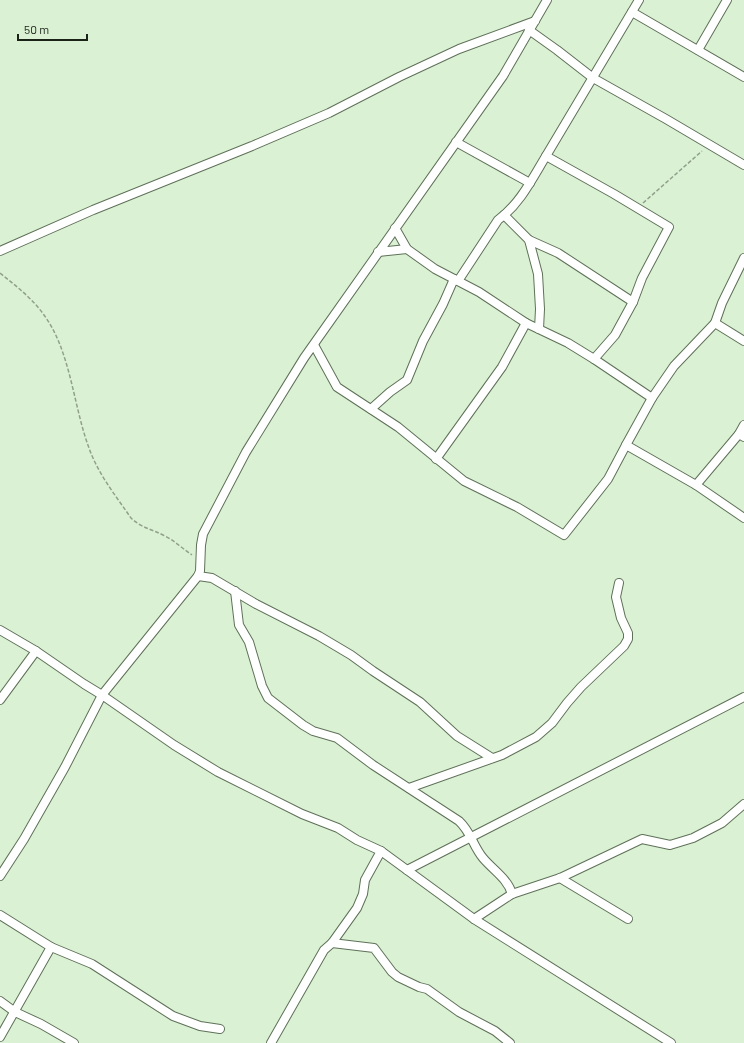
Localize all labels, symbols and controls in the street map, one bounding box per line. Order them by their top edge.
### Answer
scale bar [18,16,87,42]
text: 50 m [24,22,49,36]

